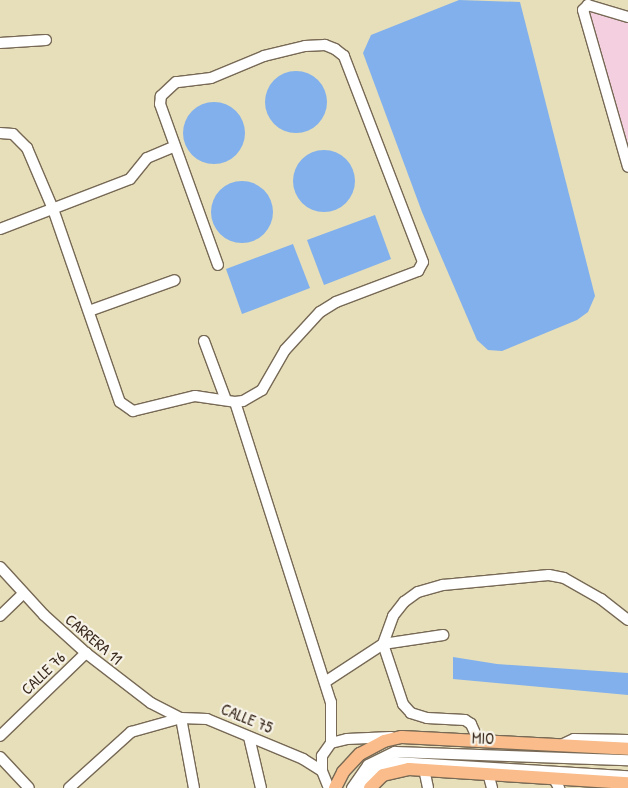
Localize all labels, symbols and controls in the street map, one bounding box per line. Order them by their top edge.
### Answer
street label: CARRERA 11 [62,610,126,668]
street label: CALLE 76 [17,647,69,699]
street label: CALLE 75 [218,699,276,737]
street label: MIO [472,728,494,748]

